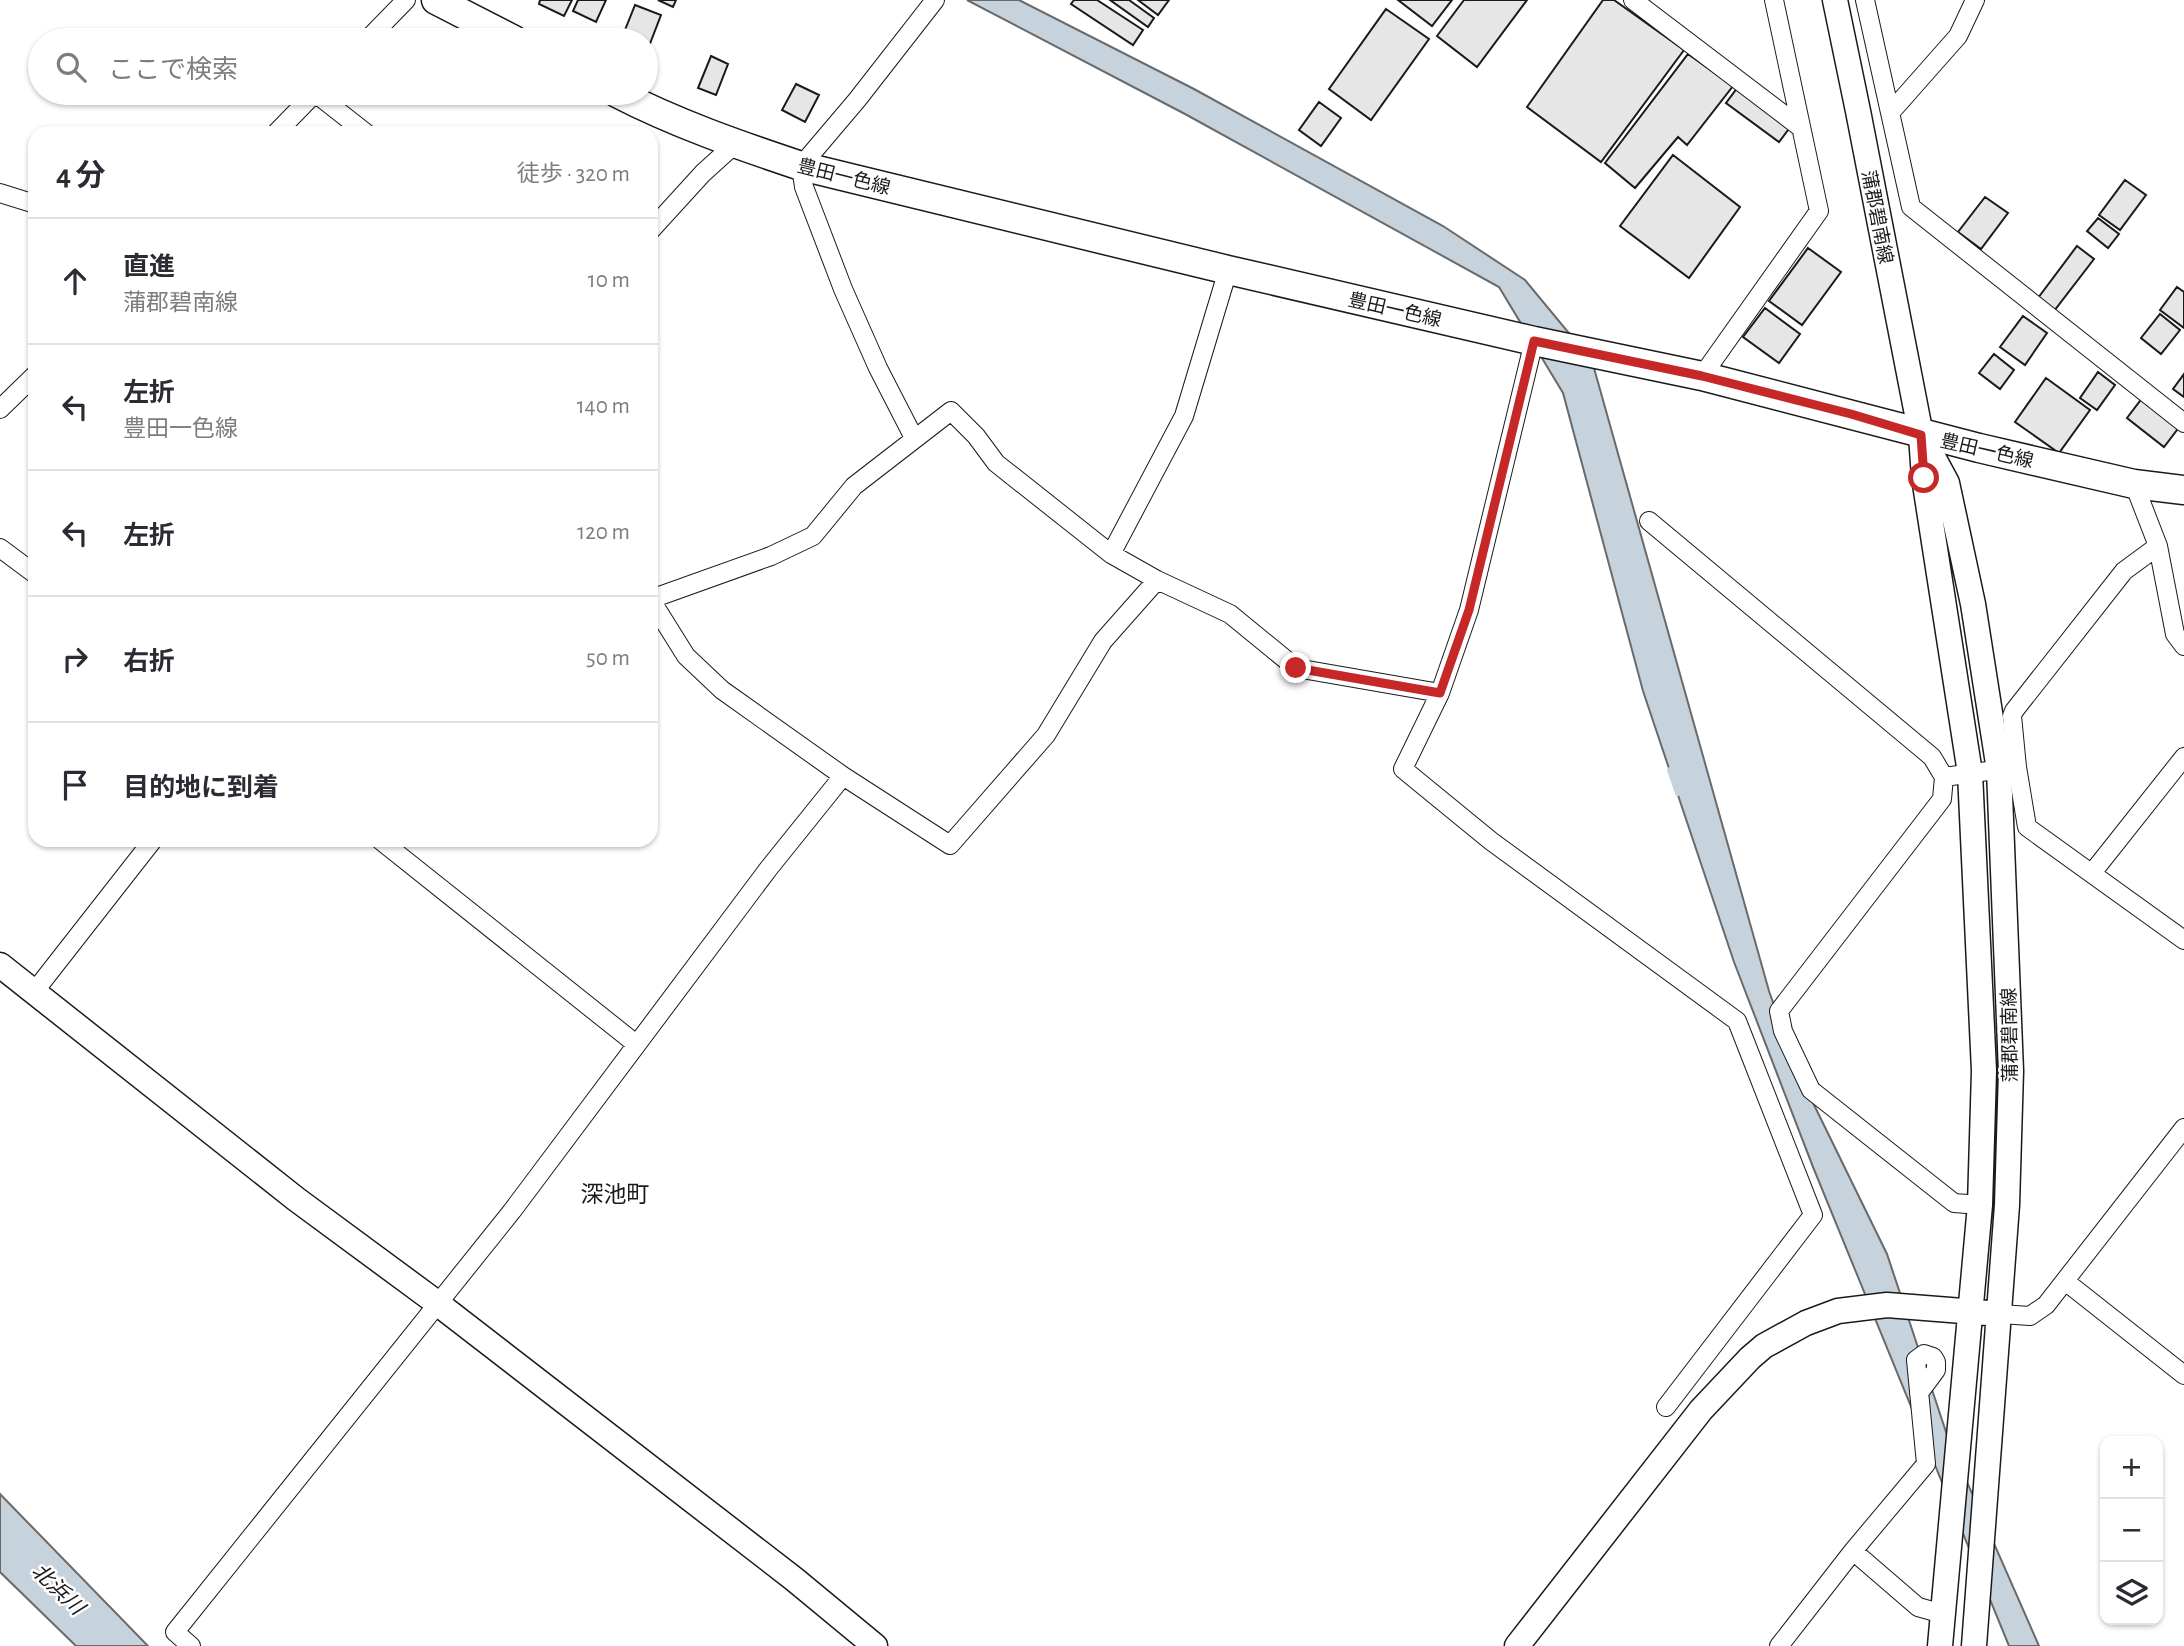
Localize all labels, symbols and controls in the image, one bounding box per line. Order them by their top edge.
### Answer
search box [28,28,658,105]
icon: search [52,48,90,86]
text: ここで検索 [108,57,238,83]
street label: 豊田一色線 [795,155,893,198]
text: 4 分 [56,161,106,191]
text: 徒歩 · 320 m [517,163,630,186]
street label: 蒲郡碧南線 [1858,168,1897,266]
text: 直進 [123,254,175,280]
icon: ahead [56,262,94,300]
text: 10 m [588,269,630,292]
street label: 豊田一色線 [1346,289,1444,330]
text: 蒲郡碧南線 [123,292,238,315]
text: 左折 [123,380,175,406]
icon: left [56,388,94,426]
text: 140 m [577,395,630,418]
text: 豊田一色線 [123,418,238,441]
street label: 豊田一色線 [1938,430,2036,471]
route start [1908,462,1939,493]
icon: left [56,514,94,552]
text: 120 m [577,521,630,544]
text: 左折 [123,523,175,549]
icon: right [56,640,94,678]
text: 50 m [586,647,630,670]
text: 右折 [123,649,175,675]
route end [1280,652,1311,683]
icon: arrive [56,766,94,804]
text: 目的地に到着 [123,775,279,801]
street label: 蒲郡碧南線 [1998,987,2021,1083]
district label: 深池町 [581,1182,650,1207]
map controls [2100,1436,2163,1625]
button: + [2100,1436,2163,1499]
button: − [2100,1499,2163,1562]
water label: 北浜川 [28,1559,90,1620]
button: layers [2100,1562,2163,1625]

